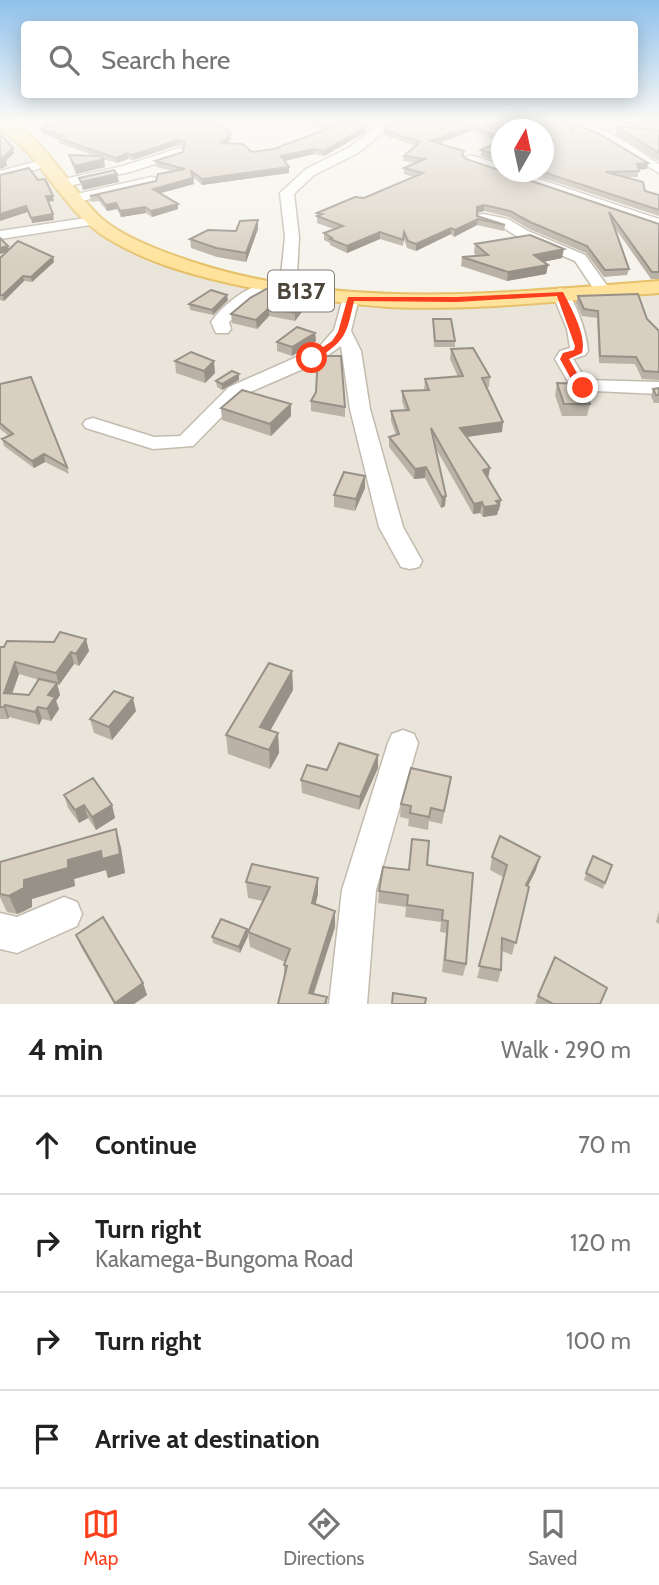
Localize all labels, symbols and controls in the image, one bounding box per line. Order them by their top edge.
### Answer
search box [21,21,638,98]
icon: search [45,41,83,79]
text: Search here [101,44,230,76]
north arrow [491,119,554,182]
road number: B137 [268,270,334,312]
route start [296,342,327,373]
route end [567,372,598,403]
text: 4 min [28,1031,103,1068]
text: Walk · 290 m [501,1036,631,1064]
icon: ahead [28,1126,66,1164]
text: Continue [95,1129,197,1161]
text: 70 m [578,1131,631,1159]
text: Turn right [95,1213,201,1245]
icon: right [28,1224,66,1262]
text: 120 m [570,1229,631,1257]
text: Kakamega-Bungoma Road [95,1245,353,1273]
icon: right [28,1322,66,1360]
text: Turn right [95,1325,201,1357]
text: 100 m [566,1327,631,1355]
icon: arrive [28,1420,66,1458]
text: Arrive at destination [95,1423,320,1455]
tab: Map [82,1505,120,1570]
tab: Directions [283,1505,364,1570]
tab: Saved [528,1505,577,1570]

